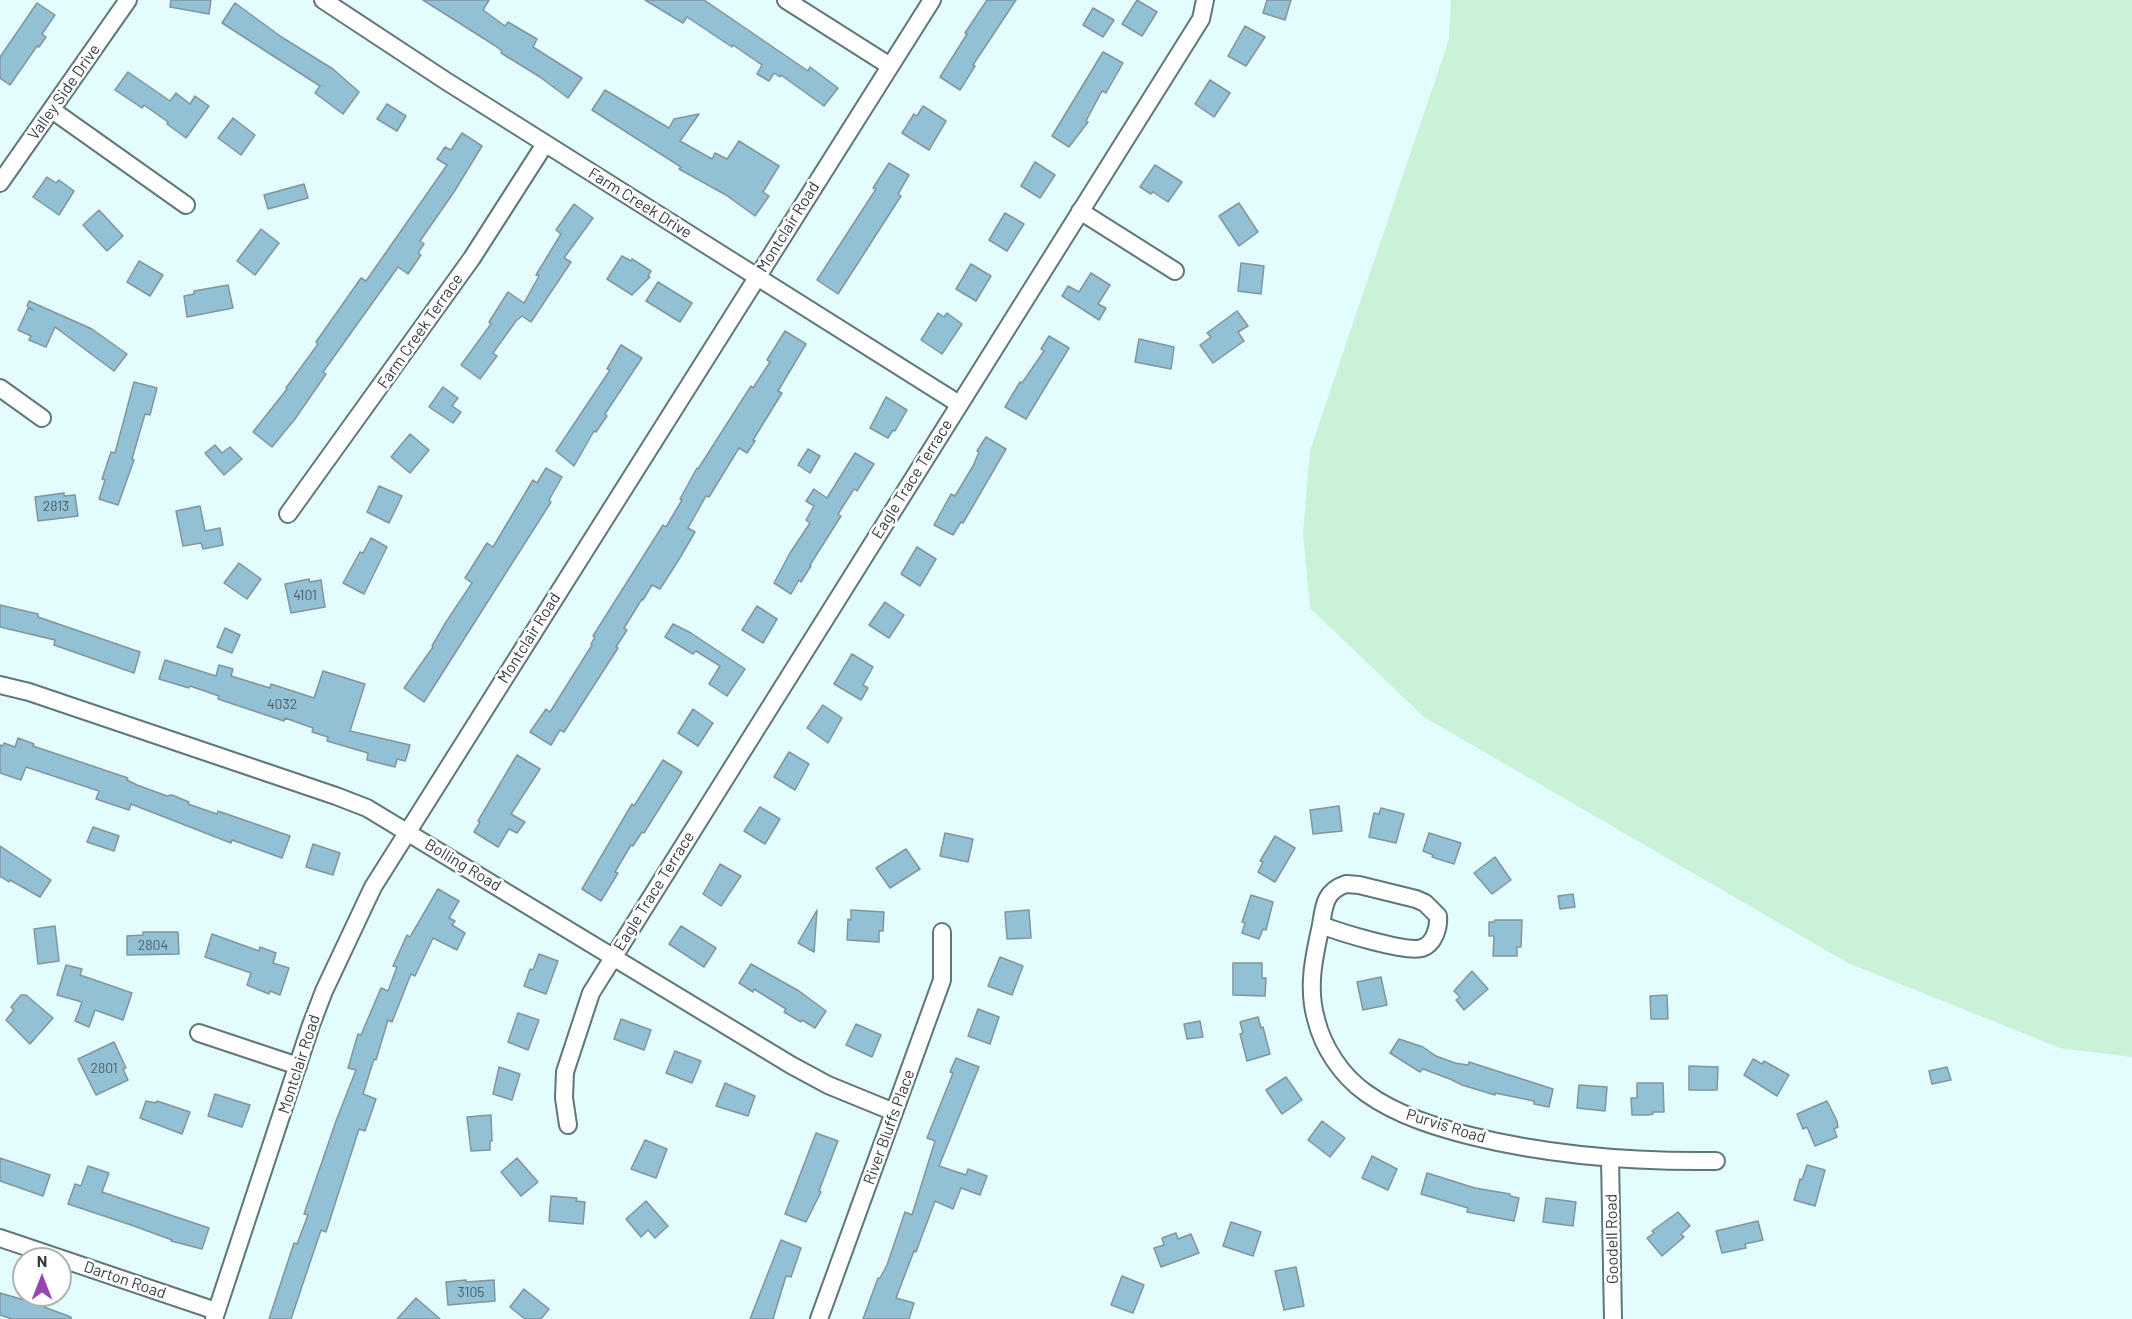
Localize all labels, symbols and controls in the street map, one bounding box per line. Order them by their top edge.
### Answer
street label: Valley Side Drive [24,40,104,144]
street label: Farm Creek Drive [585,163,695,243]
street label: Montclair Road [753,178,823,276]
street label: Farm Creek Terrace [373,270,467,392]
street label: Eagle Trace Terrace [868,416,956,542]
house number: 2813 [43,498,69,514]
house number: 4101 [293,587,317,603]
street label: Montclair Road [494,589,564,687]
house number: 4032 [267,696,297,712]
street label: Eagle Trace Terrace [610,828,698,954]
street label: Bolling Road [421,835,505,895]
house number: 2804 [138,937,168,953]
street label: Montclair Road [274,1012,324,1116]
house number: 2801 [90,1060,118,1076]
street label: River Bluffs Place [859,1067,919,1187]
street label: Purvis Road [1404,1105,1488,1147]
street label: Goodell Road [1602,1194,1622,1284]
north arrow [12,1247,72,1307]
text: N [37,1251,47,1270]
street label: Darton Road [81,1257,169,1303]
house number: 3105 [457,1284,485,1300]

